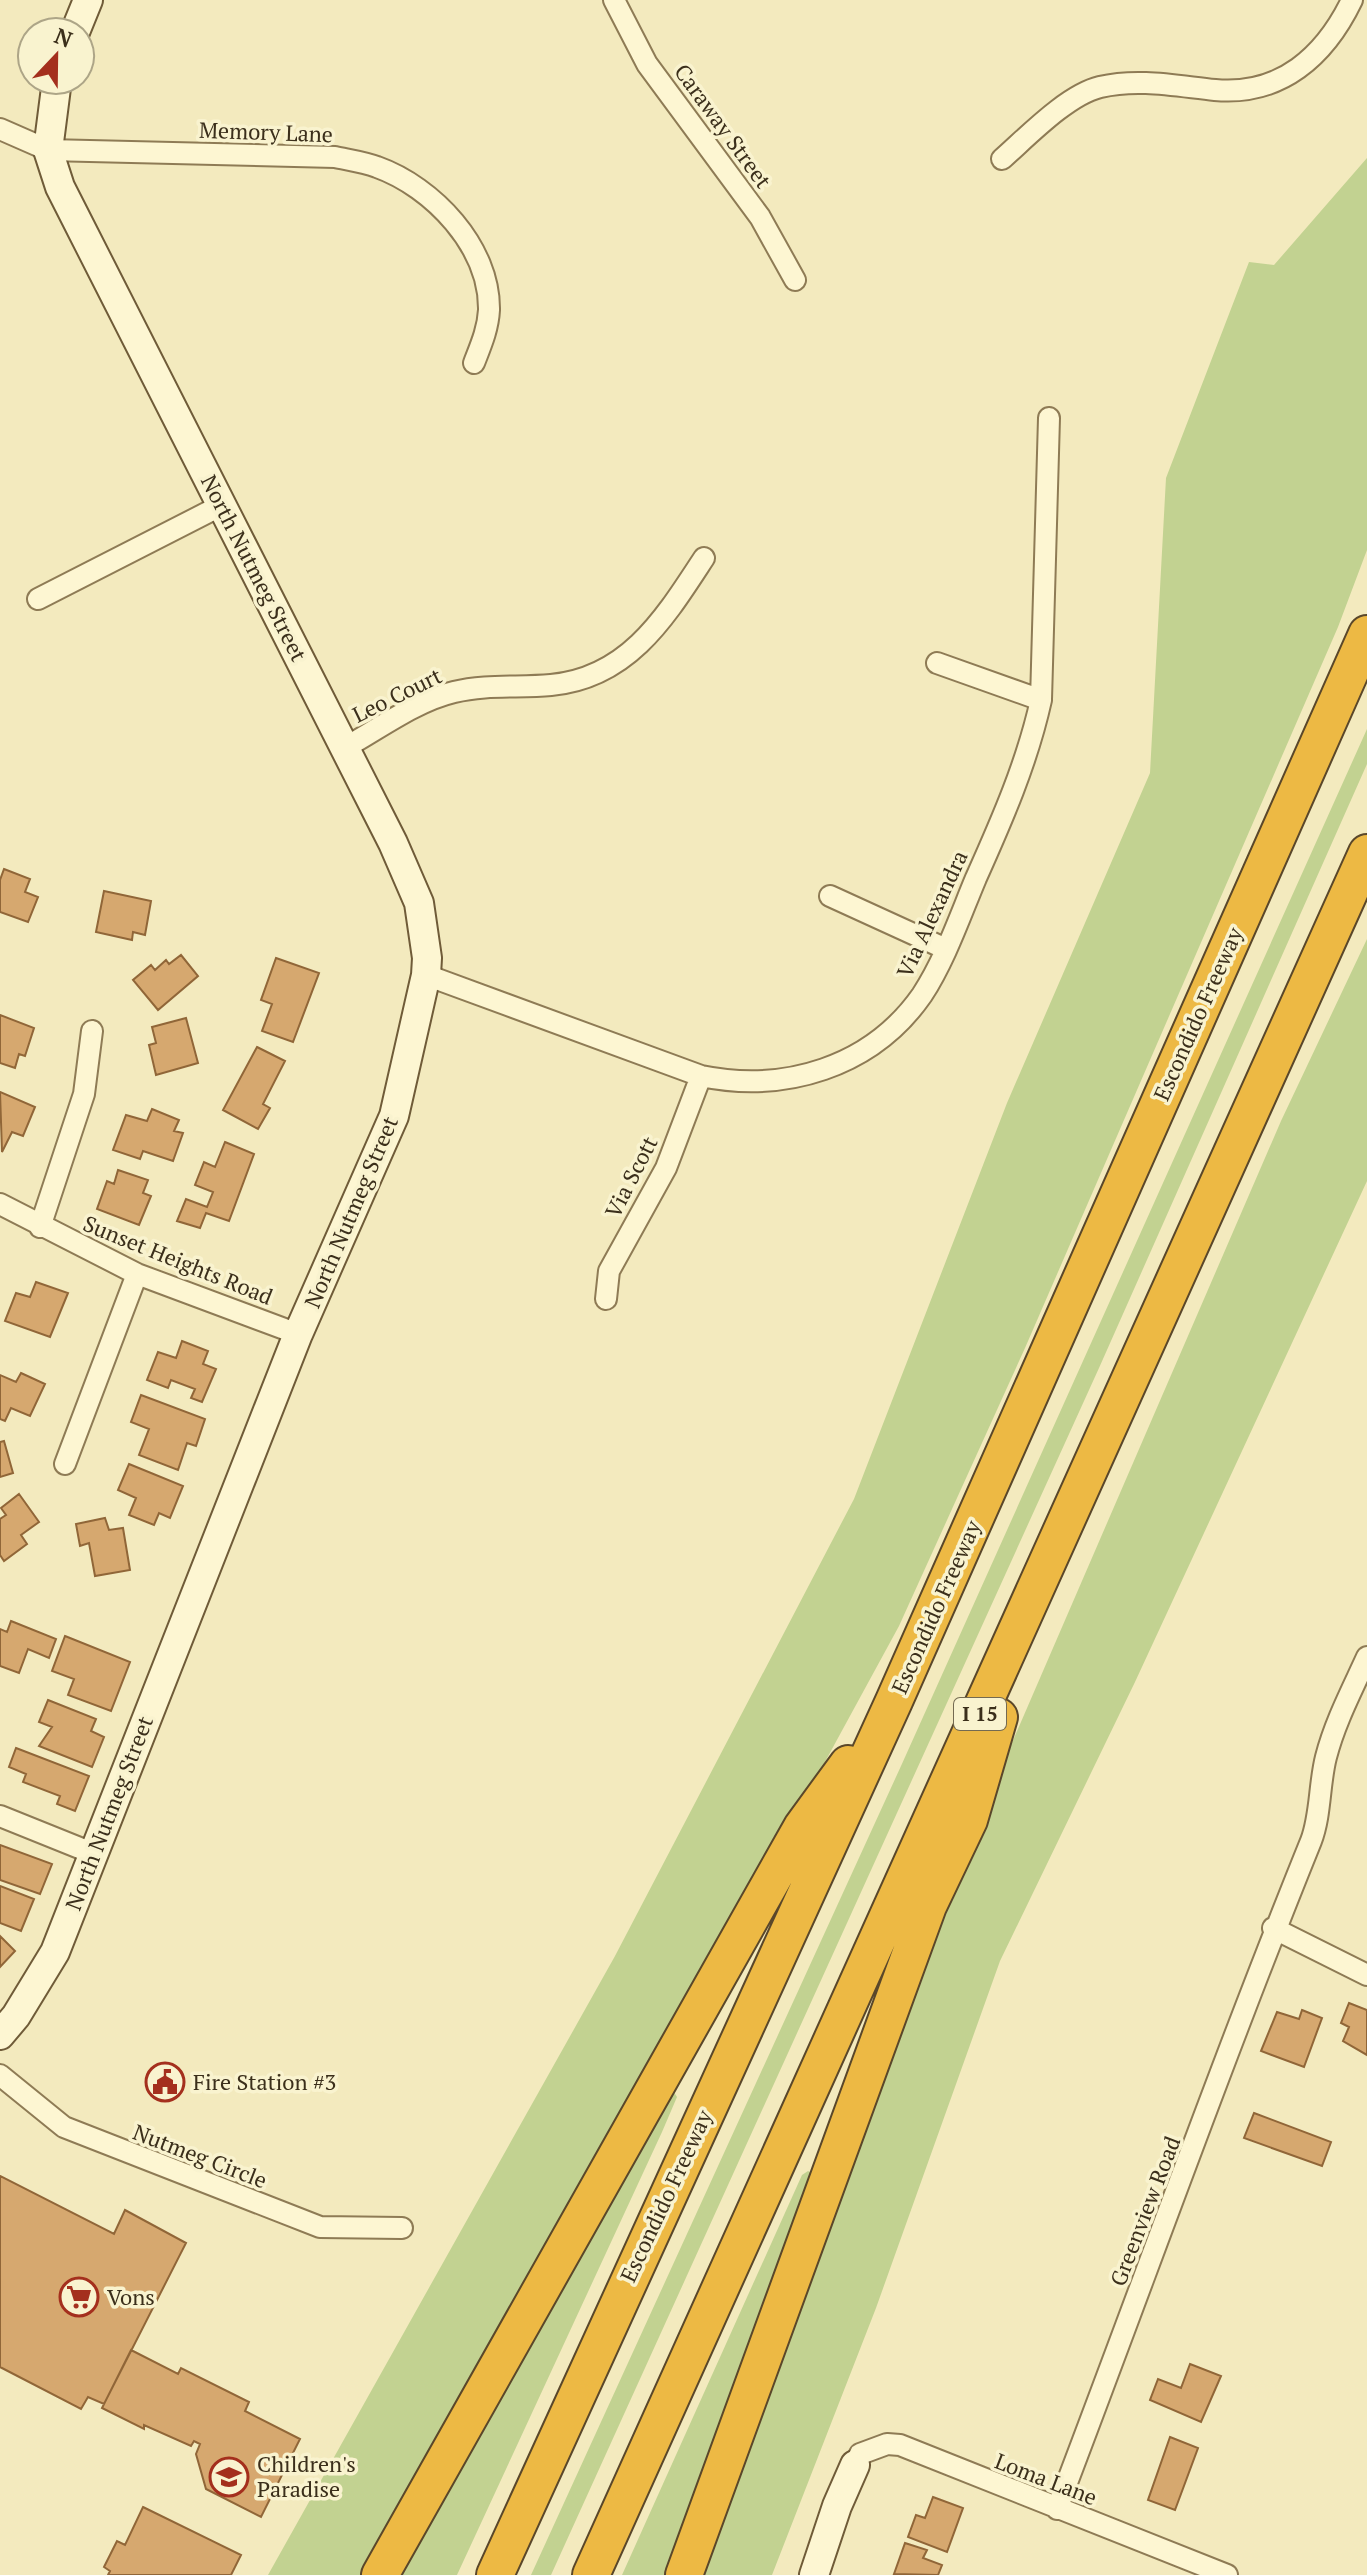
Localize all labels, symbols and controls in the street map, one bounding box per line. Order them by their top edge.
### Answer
north arrow [16,16,96,96]
text: N [51,20,77,54]
street label: Caraway Street [668,58,778,194]
street label: Memory Lane [199,115,333,148]
street label: North Nutmeg Street [195,470,314,666]
street label: Leo Court [347,661,446,729]
street label: Via Alexandra [889,845,974,982]
street label: Escondido Freeway [1146,922,1249,1105]
street label: North Nutmeg Street [297,1111,404,1312]
street label: Via Scott [598,1131,663,1223]
street label: Sunset Heights Road [79,1208,277,1311]
street label: Escondido Freeway [884,1515,987,1698]
road number: I 15 [954,1698,1006,1730]
street label: North Nutmeg Street [58,1712,159,1914]
public building icon: Fire Station #3 [144,2061,186,2103]
place label: Fire Station #3 [193,2067,336,2096]
street label: Escondido Freeway [613,2104,719,2287]
street label: Nutmeg Circle [129,2117,271,2194]
street label: Greenview Road [1103,2132,1186,2290]
supermarket icon: Vons [58,2276,100,2318]
place label: Vons [107,2282,155,2311]
street label: Loma Lane [991,2446,1101,2511]
place label: Children's Paradise [257,2449,356,2503]
school or university icon: Children's Paradise [208,2456,250,2498]

